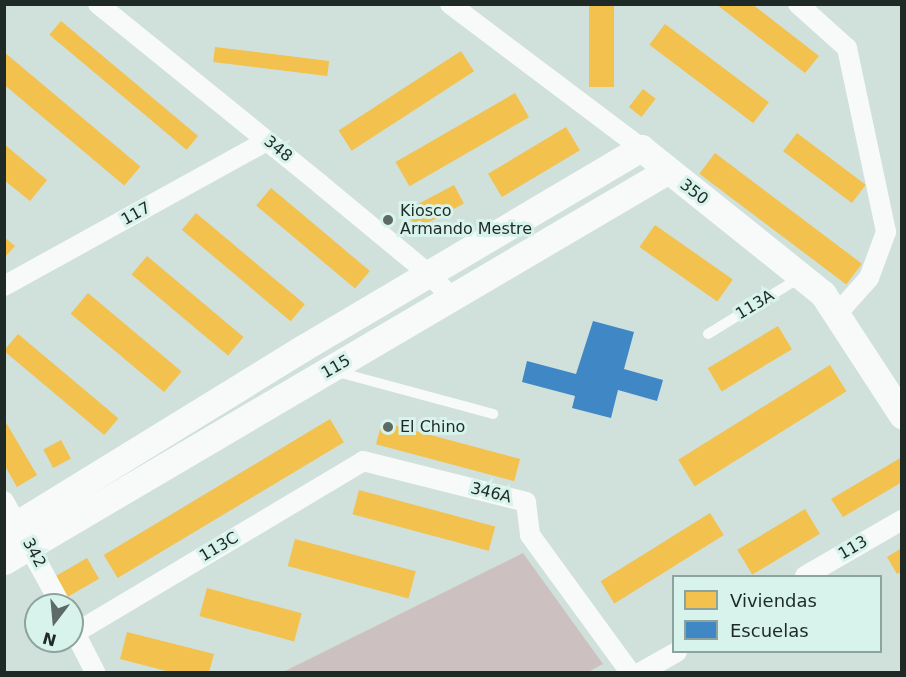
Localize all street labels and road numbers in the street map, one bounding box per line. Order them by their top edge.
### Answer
street label: 348 [260,132,296,166]
street label: 350 [676,175,712,209]
street label: 117 [118,198,154,230]
street label: 113A [732,286,778,324]
street label: 115 [318,351,354,383]
street label: 346A [469,479,513,507]
street label: 113C [196,528,242,566]
street label: 113 [835,532,871,564]
street label: 342 [18,535,50,571]

